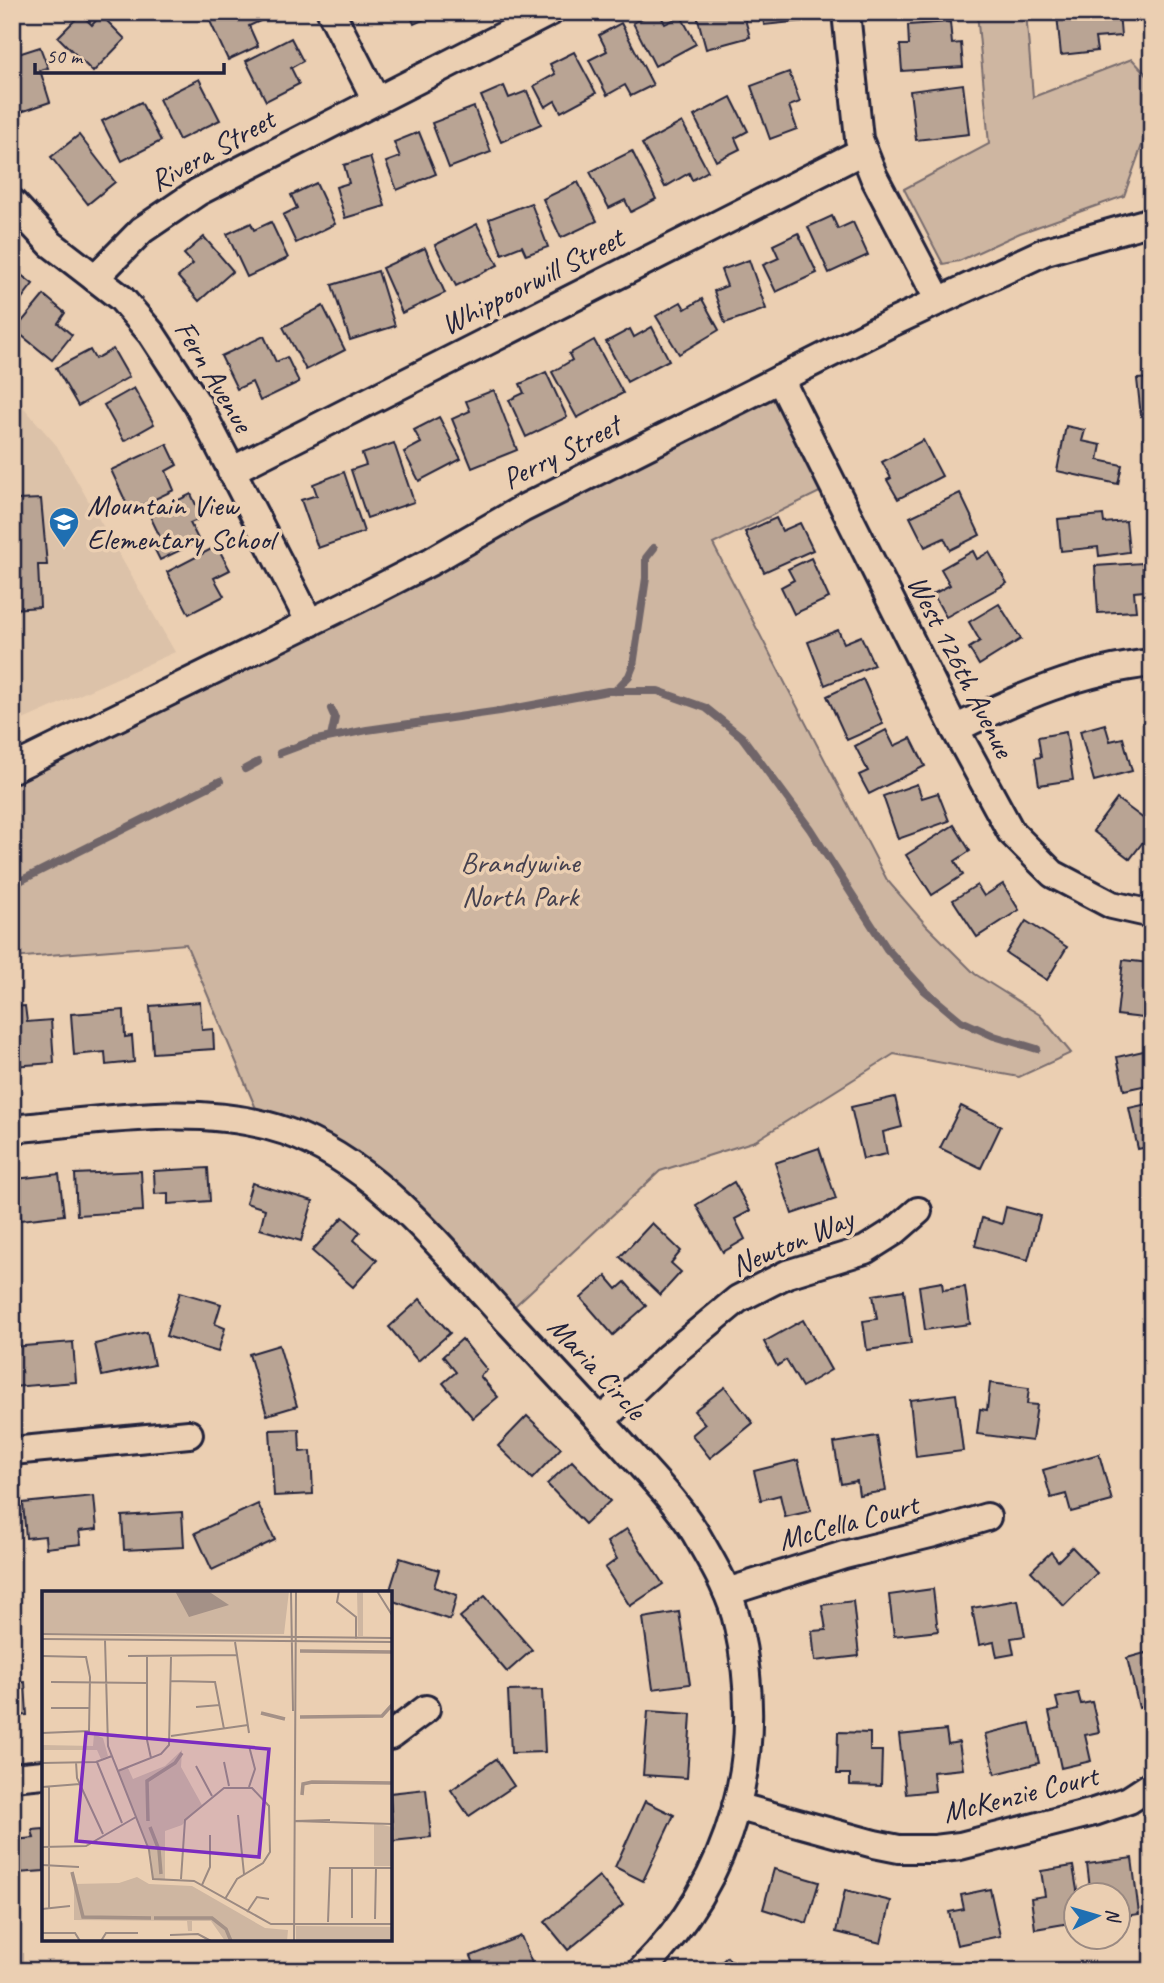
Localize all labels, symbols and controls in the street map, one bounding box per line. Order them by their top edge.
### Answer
scale bar [35,32,224,76]
text: 50 m [46,43,84,69]
street label: Rivera Street [143,99,284,200]
street label: Whippoorwill Street [434,217,632,343]
street label: Fern Avenue [166,313,263,441]
street label: Perry Street [496,404,630,498]
place label: Mountain View Elementary School [87,486,279,558]
school or university icon: Mountain View Elementary School [47,505,81,549]
street label: West 126th Avenue [899,569,1024,765]
park label: Brandywine North Park [460,843,582,915]
street label: Newton Way [725,1198,861,1285]
street label: Maria Circle [540,1308,656,1429]
street label: McCella Court [774,1484,925,1559]
inset map [42,1591,392,1941]
street label: McKenzie Court [939,1756,1104,1832]
north arrow [1062,1882,1132,1952]
text: N [1100,1908,1126,1925]

